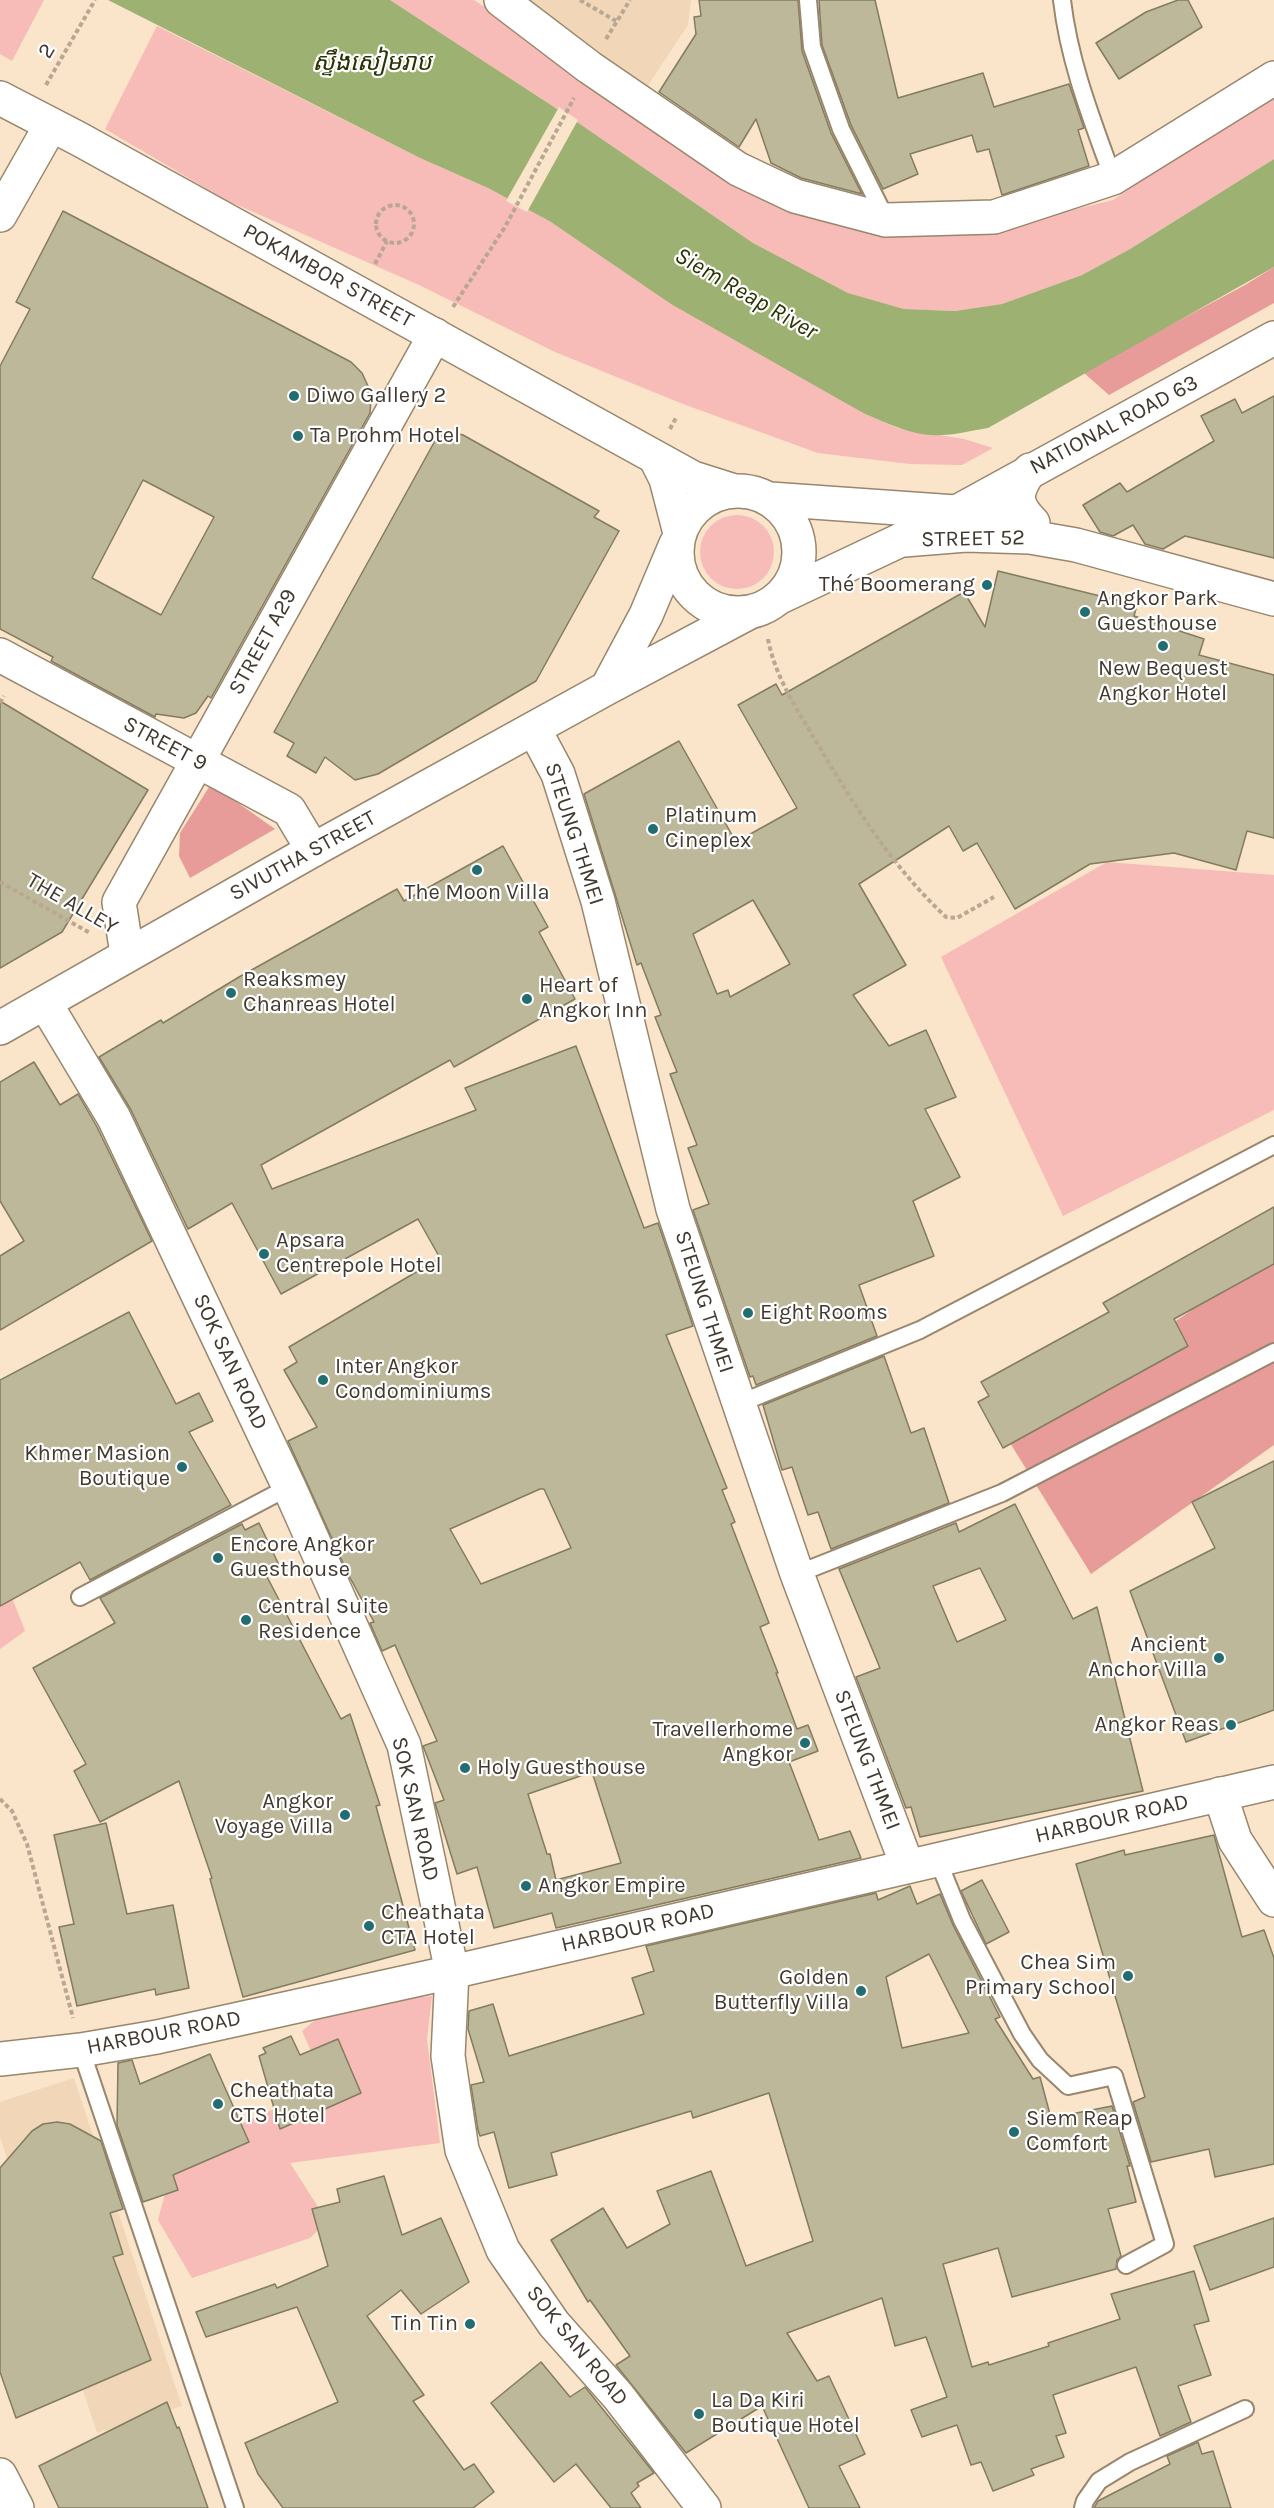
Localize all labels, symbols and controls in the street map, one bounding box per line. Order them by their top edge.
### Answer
street label: 2 [32,39,62,63]
water label: ស្ទឹងសៀមរាប [313,49,431,77]
street label: POKAMBOR STREET [238,218,418,334]
water label: Siem Reap River [669,241,823,347]
street label: NATIONAL ROAD 63 [1025,369,1203,481]
place label: Diwo Gallery 2 [306,383,446,409]
marker: Diwo Gallery 2 [287,389,301,403]
place label: Ta Prohm Hotel [310,423,460,449]
marker: Ta Prohm Hotel [291,429,305,443]
street label: STREET 52 [921,525,1025,553]
place label: Thé Boomerang [819,572,975,598]
marker: Thé Boomerang [980,578,994,592]
street label: STREET A29 [223,584,303,700]
place label: Angkor Park Guesthouse [1097,586,1218,638]
marker: Angkor Park Guesthouse [1078,605,1092,619]
marker: New Bequest Angkor Hotel [1156,639,1170,653]
place label: New Bequest Angkor Hotel [1098,656,1228,708]
street label: STREET 9 [118,711,212,777]
street label: STEUNG THMEI [539,759,609,909]
place label: Platinum Cineplex [665,803,757,854]
street label: SIVUTHA STREET [225,805,381,907]
marker: Platinum Cineplex [646,822,660,836]
marker: The Moon Villa [470,863,484,877]
street label: THE ALLEY [22,867,122,941]
place label: The Moon Villa [404,880,550,906]
place label: Reaksmey Chanreas Hotel [243,967,396,1018]
place label: Heart of Angkor Inn [539,973,648,1024]
marker: Reaksmey Chanreas Hotel [224,986,238,1000]
marker: Heart of Angkor Inn [520,992,534,1006]
street label: STEUNG THMEI [669,1227,739,1377]
place label: Apsara Centrepole Hotel [276,1228,442,1280]
marker: Apsara Centrepole Hotel [257,1247,271,1261]
street label: SOK SAN ROAD [187,1290,273,1434]
place label: Eight Rooms [760,1300,888,1326]
marker: Eight Rooms [741,1306,755,1320]
place label: Inter Angkor Condominiums [335,1354,491,1406]
marker: Inter Angkor Condominiums [316,1373,330,1387]
place label: Khmer Masion Boutique [24,1441,170,1492]
marker: Khmer Masion Boutique [175,1460,189,1474]
place label: Encore Angkor Guesthouse [230,1532,374,1584]
marker: Encore Angkor Guesthouse [211,1551,225,1565]
place label: Central Suite Residence [258,1594,389,1646]
marker: Central Suite Residence [239,1613,253,1627]
place label: Ancient Anchor Villa [1088,1632,1207,1684]
marker: Ancient Anchor Villa [1212,1651,1226,1665]
street label: STEUNG THMEI [828,1686,906,1834]
place label: Angkor Reas [1095,1712,1219,1738]
place label: Travellerhome Angkor [652,1717,793,1768]
marker: Angkor Reas [1224,1718,1238,1732]
street label: SOK SAN ROAD [386,1734,444,1884]
marker: Travellerhome Angkor [798,1736,812,1750]
place label: Holy Guesthouse [477,1755,645,1781]
marker: Holy Guesthouse [458,1761,472,1775]
place label: Angkor Voyage Villa [215,1789,333,1840]
street label: HARBOUR ROAD [1033,1789,1191,1849]
marker: Angkor Voyage Villa [338,1808,352,1822]
place label: Angkor Empire [538,1873,686,1899]
marker: Angkor Empire [519,1879,533,1893]
street label: HARBOUR ROAD [559,1898,717,1958]
place label: Cheathata CTA Hotel [381,1900,485,1952]
marker: Cheathata CTA Hotel [362,1919,376,1933]
place label: Chea Sim Primary School [965,1950,1116,2002]
place label: Golden Butterfly Villa [714,1965,849,2017]
marker: Chea Sim Primary School [1121,1969,1135,1983]
marker: Golden Butterfly Villa [854,1984,868,1998]
street label: HARBOUR ROAD [85,2005,243,2061]
place label: Cheathata CTS Hotel [230,2078,334,2130]
marker: Cheathata CTS Hotel [211,2097,225,2111]
place label: Siem Reap Comfort [1026,2106,1133,2158]
marker: Siem Reap Comfort [1007,2125,1021,2139]
street label: SOK SAN ROAD [520,2281,634,2411]
place label: Tin Tin [391,2311,458,2337]
marker: Tin Tin [463,2317,477,2331]
place label: La Da Kiri Boutique Hotel [711,2388,860,2440]
marker: La Da Kiri Boutique Hotel [692,2407,706,2421]

